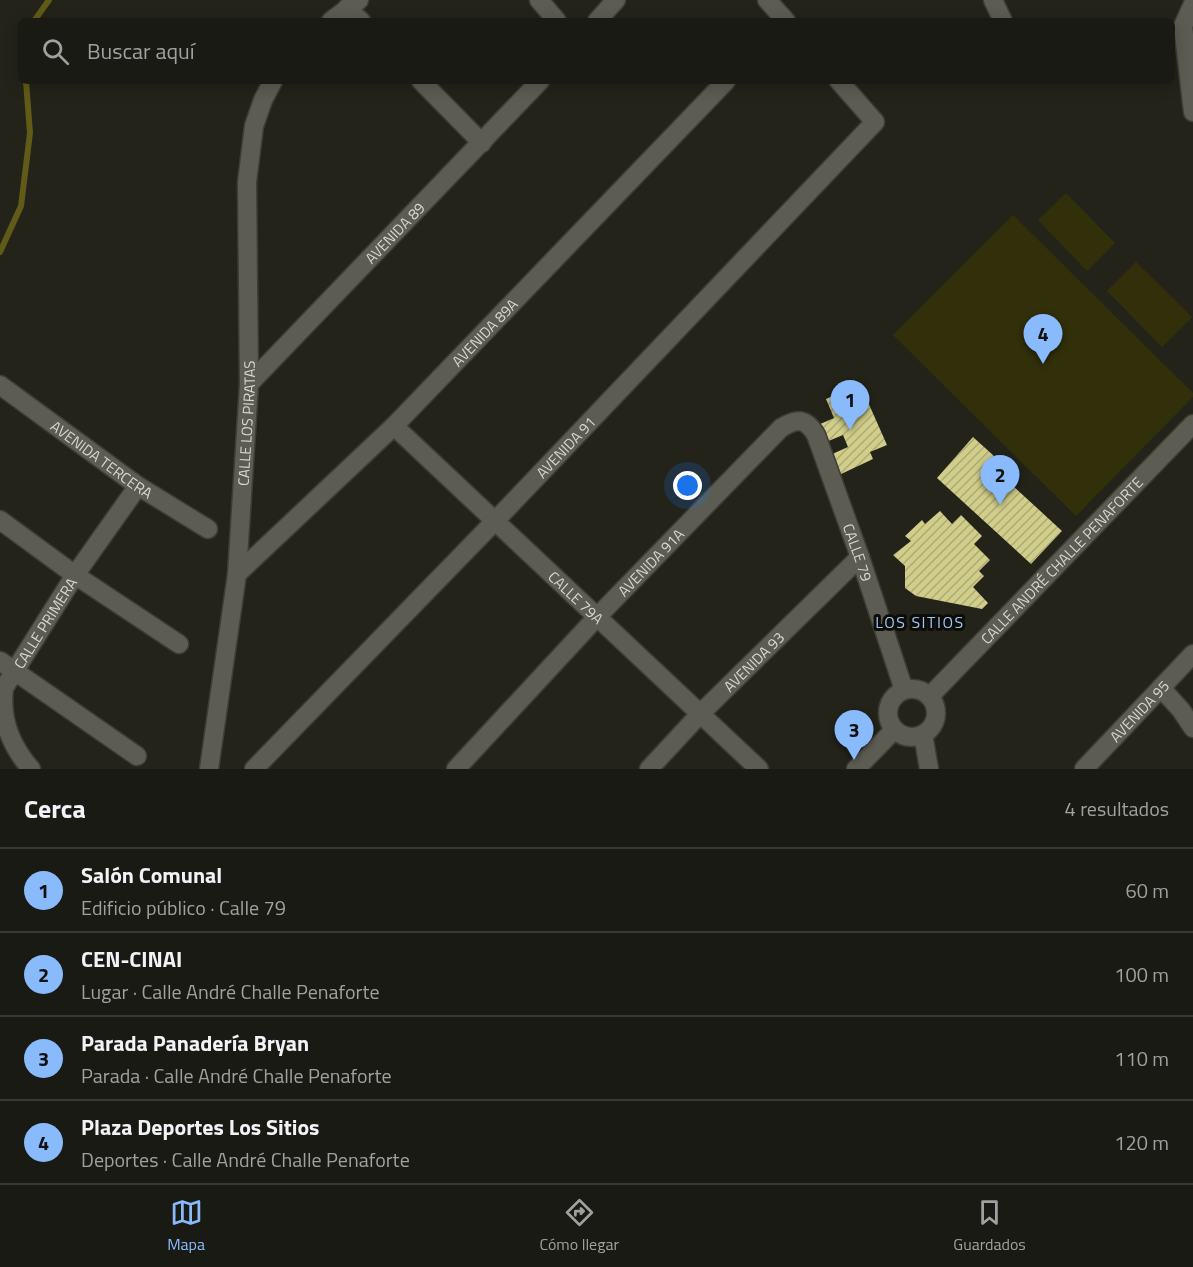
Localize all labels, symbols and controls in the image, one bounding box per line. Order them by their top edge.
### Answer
search box [18,18,1175,84]
text: Buscar aquí [87,34,195,68]
icon: search [39,35,72,68]
street label: AVENIDA 89 [359,196,430,269]
street label: AVENIDA 89A [446,293,523,371]
pin: 4 [1024,314,1062,364]
street label: CALLE LOS PIRATAS [231,361,261,487]
pin: 1 [830,380,870,430]
street label: AVENIDA 91 [530,411,601,483]
street label: AVENIDA TERCERA [46,414,157,504]
pin: 2 [980,456,1020,505]
your location [673,471,702,500]
street label: CALLE ANDRÉ CHALLE PENAFORTE [975,471,1148,649]
street label: CALLE 79 [837,520,879,584]
street label: AVENIDA 91A [612,523,689,601]
street label: CALLE 79A [543,565,609,629]
street label: CALLE PRIMERA [8,573,82,673]
district label: LOS SITIOS [875,610,965,634]
street label: AVENIDA 93 [718,626,789,697]
street label: AVENIDA 95 [1104,675,1174,747]
pin: 3 [834,710,874,760]
text: Cerca [24,789,86,828]
text: 4 resultados [1065,793,1169,824]
text: Salón Comunal [81,858,222,892]
text: 1 [38,875,49,906]
text: 60 m [1125,875,1169,906]
text: Edificio público · Calle 79 [81,892,286,923]
text: CEN-CINAI [81,942,182,976]
text: 2 [38,959,49,990]
text: 100 m [1114,959,1169,990]
text: Lugar · Calle André Challe Penaforte [81,976,380,1007]
text: Parada Panadería Bryan [81,1026,309,1060]
text: 3 [38,1043,49,1074]
text: 110 m [1114,1043,1169,1074]
text: Parada · Calle André Challe Penaforte [81,1060,392,1091]
text: Plaza Deportes Los Sitios [81,1110,320,1144]
text: 4 [38,1127,49,1158]
text: 120 m [1114,1127,1169,1158]
text: Deportes · Calle André Challe Penaforte [81,1144,410,1175]
tab: Mapa [167,1196,205,1256]
tab: Cómo llegar [539,1196,619,1256]
tab: Guardados [953,1196,1026,1256]

